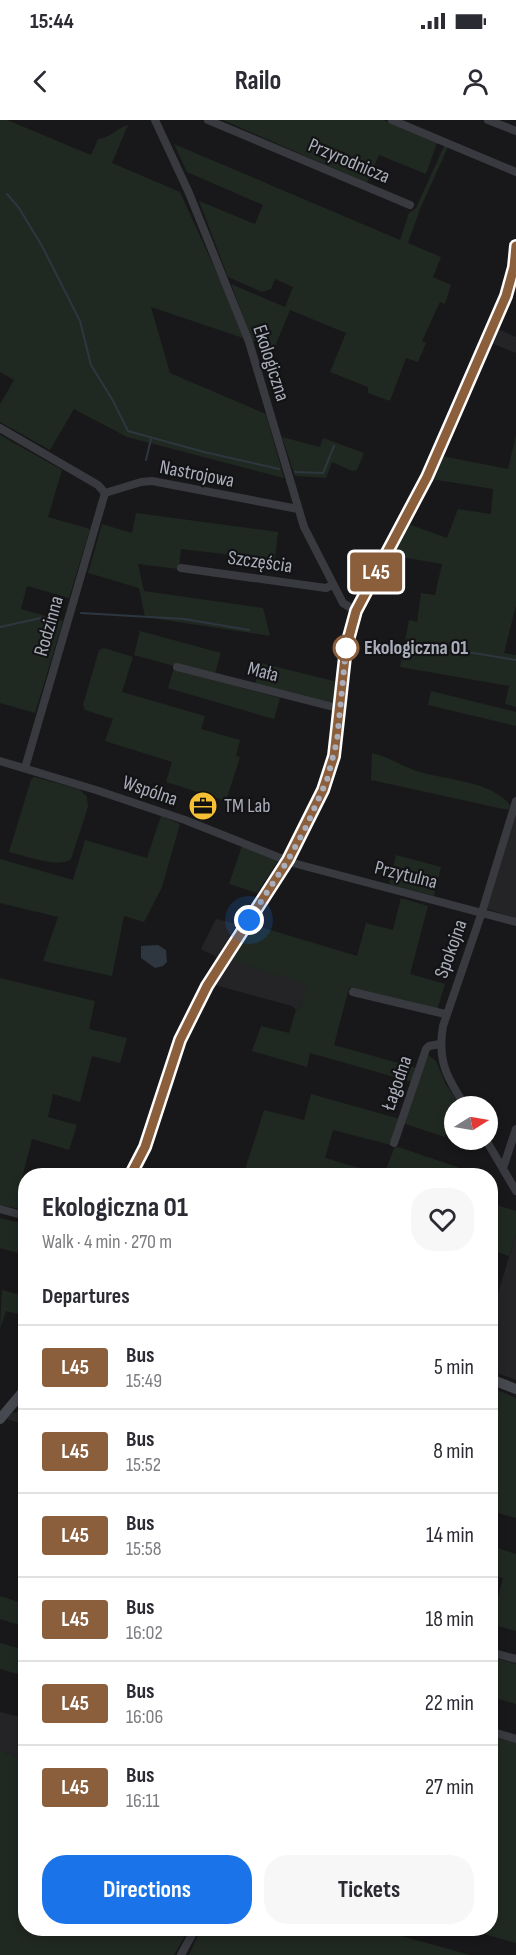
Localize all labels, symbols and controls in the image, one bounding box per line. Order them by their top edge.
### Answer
text: 15:44 [30,8,74,35]
icon: back [24,65,57,98]
text: Railo [235,65,281,97]
icon: person [459,65,492,98]
street label: Przyrodnicza [305,133,393,189]
street label: Ekologiczna [247,322,295,404]
street label: Nastrojowa [158,455,236,493]
street label: Szczęścia [226,546,294,578]
line badge: L45 [342,552,410,592]
text: L45 [362,560,390,585]
street label: Rodzinna [29,593,69,659]
marker: Ekologiczna 01 [333,635,359,661]
place label: Ekologiczna 01 [364,636,468,660]
street label: Mała [245,657,281,687]
street label: Wspólna [119,770,181,812]
office icon: TM Lab [187,790,219,822]
place label: TM Lab [224,794,271,818]
street label: Przytulna [372,856,440,894]
your location [234,905,264,935]
street label: Spokojna [429,916,473,982]
street label: Łagodna [376,1053,417,1114]
north arrow [444,1096,498,1150]
map controls [444,1096,498,1150]
button: heart [411,1188,474,1251]
text: Ekologiczna 01 [42,1191,188,1224]
text: Walk · 4 min · 270 m [42,1230,172,1254]
text: Departures [42,1283,130,1310]
text: Bus [126,1342,155,1369]
text: 5 min [434,1354,474,1381]
text: L45 [61,1355,89,1380]
text: 15:49 [126,1369,162,1393]
text: Bus [126,1426,155,1453]
text: 8 min [433,1438,474,1465]
text: L45 [61,1439,89,1464]
text: 15:52 [126,1453,161,1477]
text: Bus [126,1510,155,1537]
text: 14 min [426,1522,474,1549]
text: L45 [61,1523,89,1548]
text: 15:58 [126,1537,162,1561]
text: Bus [126,1594,155,1621]
text: 18 min [426,1606,474,1633]
text: L45 [61,1607,89,1632]
text: 16:02 [126,1621,163,1645]
text: Bus [126,1678,155,1705]
text: 22 min [425,1690,474,1717]
text: L45 [61,1691,89,1716]
text: 16:06 [126,1705,163,1729]
text: Bus [126,1762,155,1789]
text: 27 min [425,1774,474,1801]
text: L45 [61,1775,89,1800]
text: 16:11 [126,1789,160,1813]
button: Directions [42,1855,252,1924]
button: Tickets [264,1855,474,1924]

